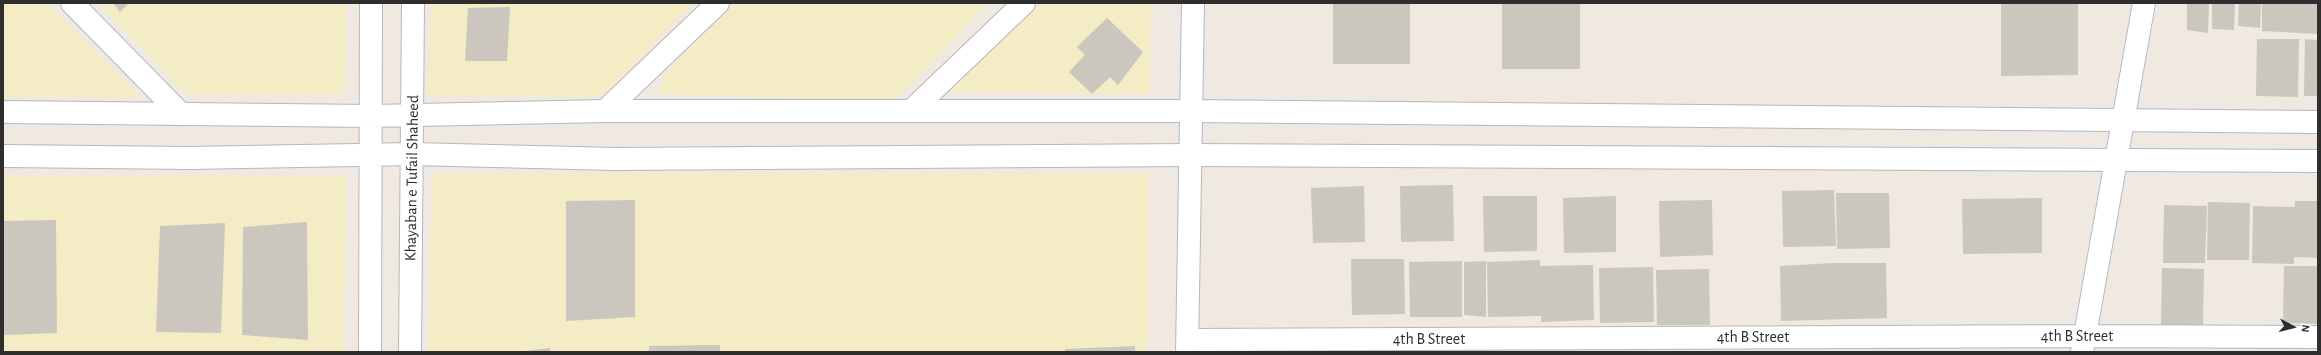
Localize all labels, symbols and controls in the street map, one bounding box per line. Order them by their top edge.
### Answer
street label: Khayaban e Tufail Shaheed [401,95,423,261]
north arrow [2273,307,2313,347]
text: N [2299,324,2311,333]
street label: 4th B Street [2041,326,2113,346]
street label: 4th B Street [1717,327,1789,347]
street label: 4th B Street [1393,329,1465,349]

